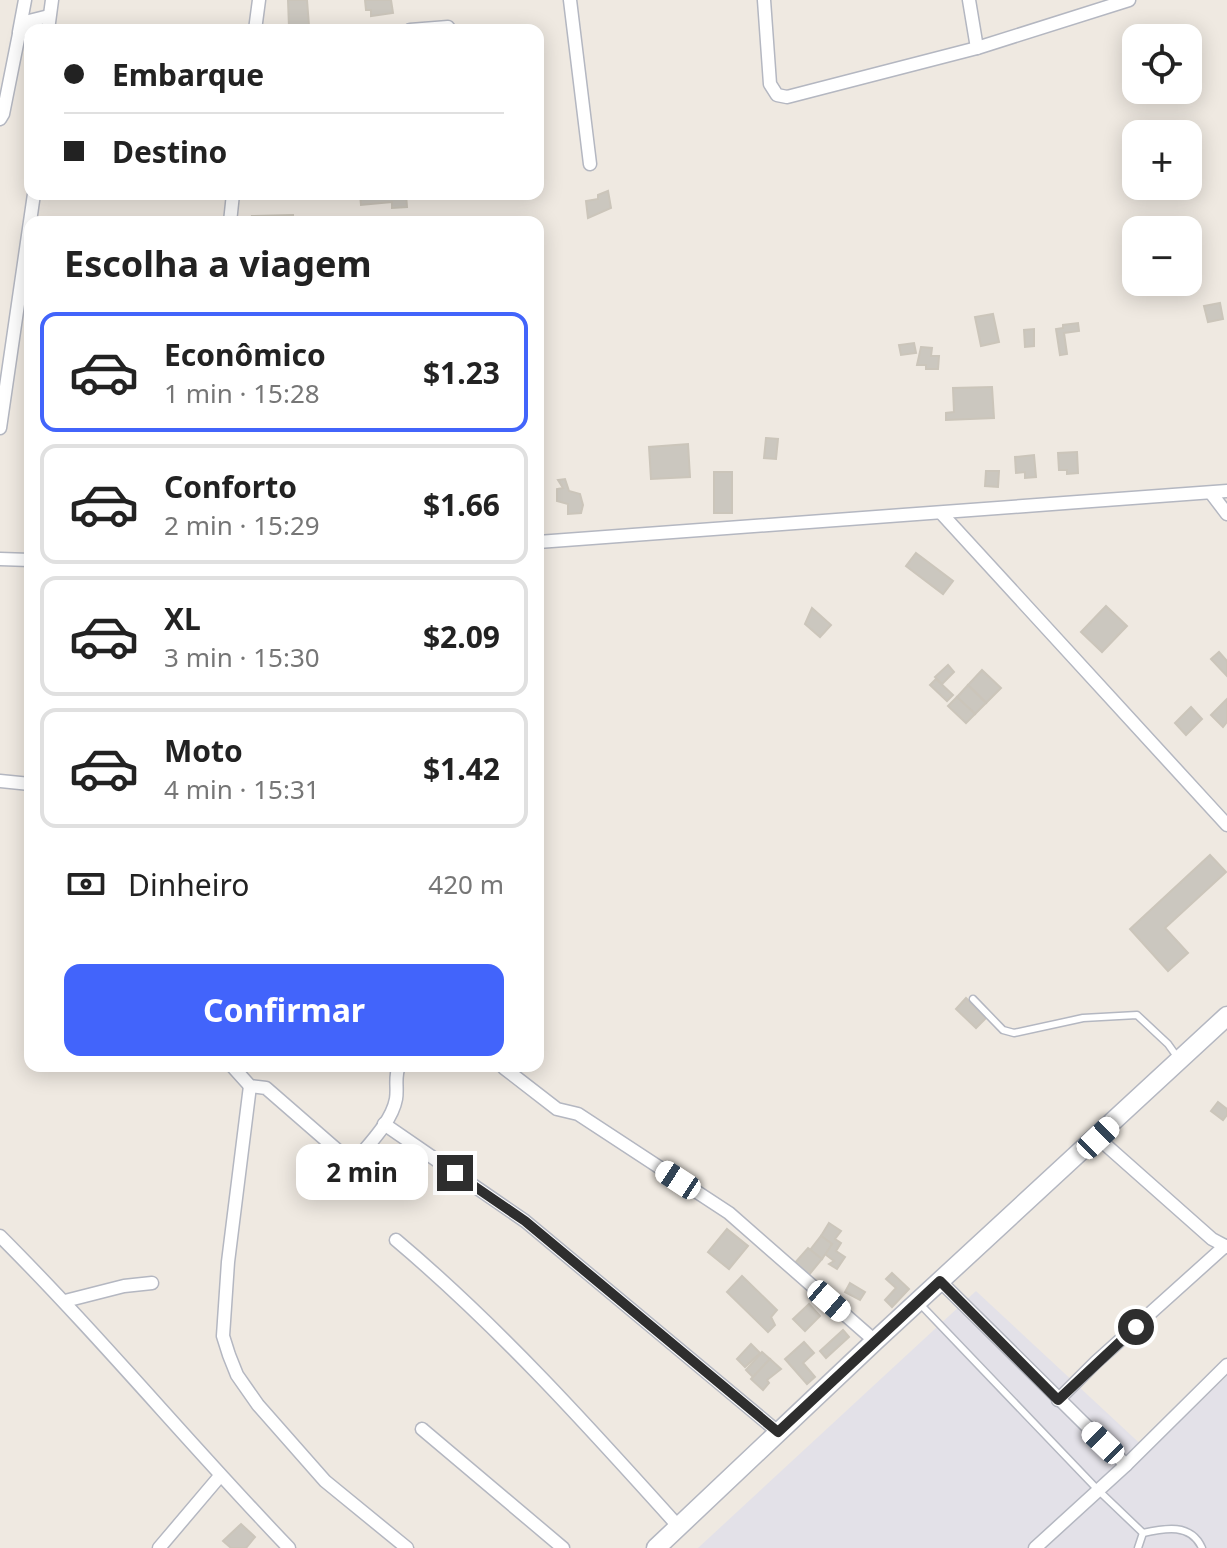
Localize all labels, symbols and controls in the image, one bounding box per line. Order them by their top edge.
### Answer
map controls [1122,24,1202,296]
button: locate [1122,24,1202,104]
text: Embarque [112,54,264,95]
button: + [1122,120,1202,200]
text: Destino [112,131,227,172]
button: − [1122,216,1202,296]
text: Escolha a viagem [64,239,372,288]
text: Econômico [164,334,326,375]
icon: car [68,336,140,408]
text: $1.23 [423,352,500,393]
text: 1 min · 15:28 [164,375,320,411]
text: Conforto [164,466,297,507]
icon: car [68,468,140,540]
text: $1.66 [423,484,500,525]
text: 2 min · 15:29 [164,507,320,543]
text: XL [164,598,201,639]
icon: car [68,600,140,672]
text: $2.09 [423,616,500,657]
text: 3 min · 15:30 [164,639,320,675]
text: Moto [164,730,243,771]
icon: car [68,732,140,804]
text: $1.42 [423,748,500,789]
text: 4 min · 15:31 [164,771,320,807]
icon: cash [64,862,108,906]
text: Dinheiro [128,864,249,905]
text: 420 m [428,866,504,902]
button: Confirmar [64,964,504,1056]
car [1072,1113,1124,1163]
callout: 2 min [295,1145,427,1201]
text: 2 min [326,1154,398,1190]
route end [437,1155,473,1191]
car [651,1157,705,1203]
car [803,1276,855,1326]
route start [1118,1309,1154,1345]
car [1077,1418,1129,1468]

